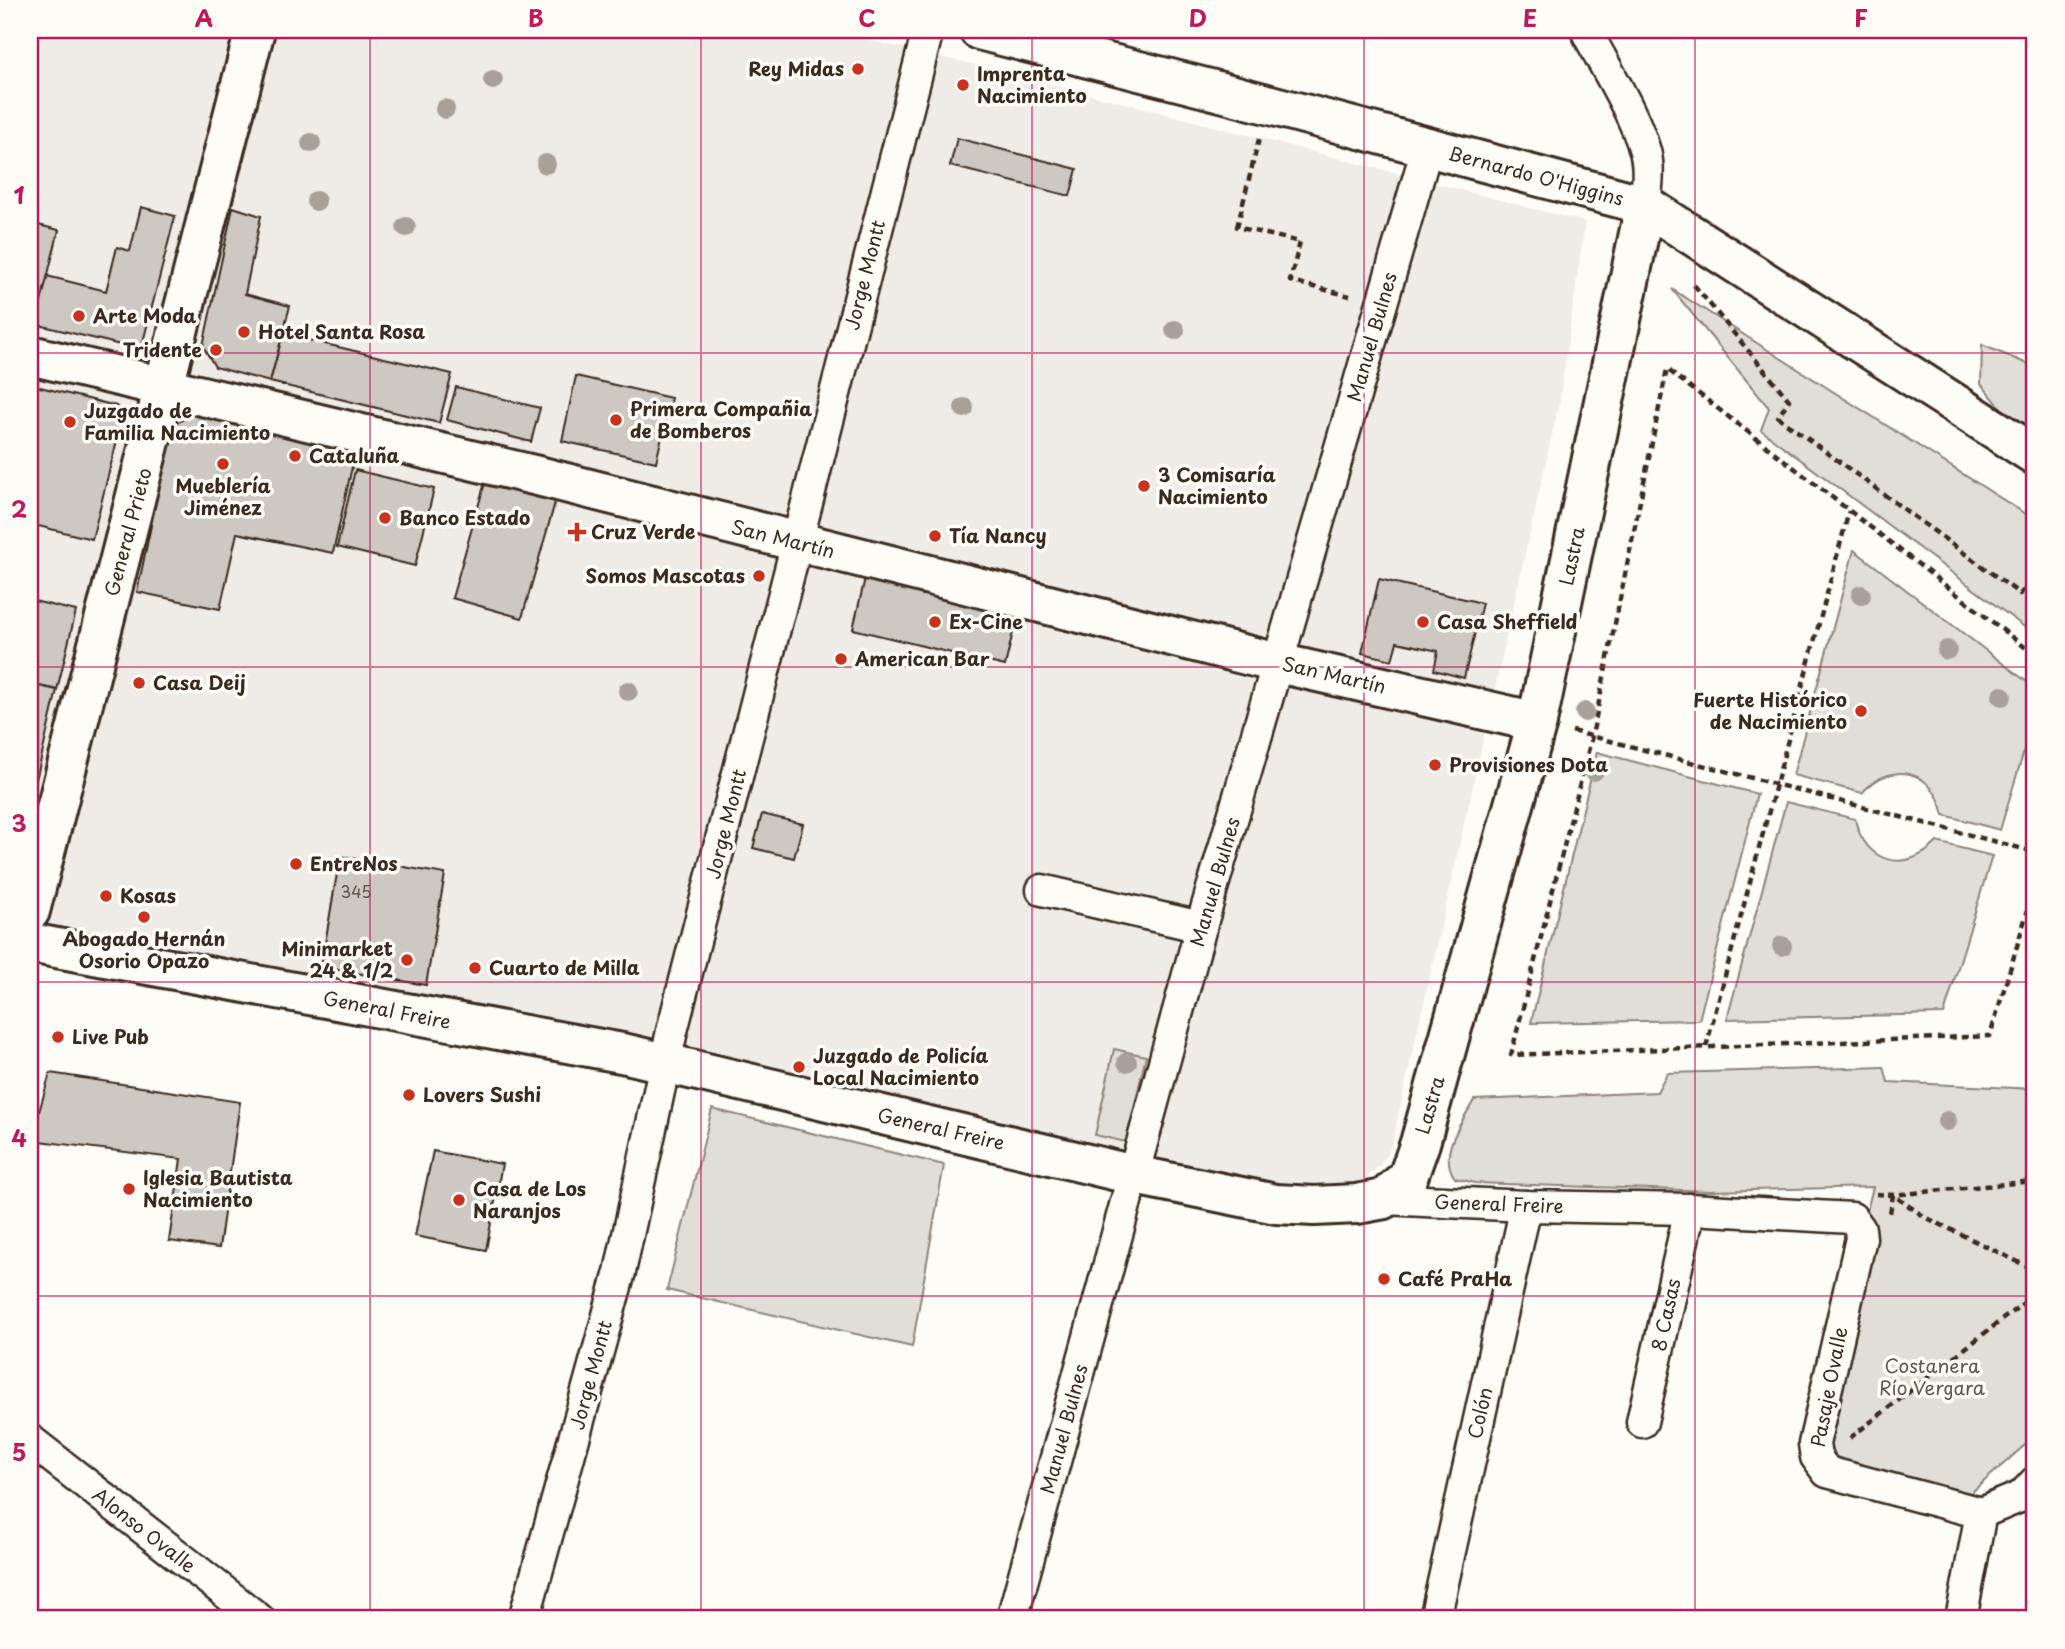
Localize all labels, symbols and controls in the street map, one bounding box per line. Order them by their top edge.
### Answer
text: A [195,0,213,35]
text: B [528,0,544,35]
text: C [858,0,876,35]
text: D [1189,0,1207,35]
text: E [1523,0,1537,35]
text: F [1854,0,1868,35]
place label: Rey Midas [748,54,844,82]
place label: Imprenta Nacimiento [977,59,1087,109]
marker: Rey Midas [850,61,866,77]
marker: Imprenta Nacimiento [955,77,971,93]
street label: Bernardo O'Higgins [1446,138,1627,212]
text: 1 [14,177,25,212]
street label: Jorge Montt [837,217,891,333]
street label: Manuel Bulnes [1339,269,1403,405]
place label: Arte Moda [93,301,197,329]
marker: Arte Moda [71,308,87,324]
place label: Hotel Santa Rosa [258,317,425,345]
marker: Hotel Santa Rosa [236,324,252,340]
place label: Tridente [123,335,202,363]
marker: Tridente [208,342,224,358]
place label: Primera Compañia de Bomberos [630,394,812,444]
place label: Juzgado de Familia Nacimiento [84,396,270,446]
marker: Primera Compañia de Bomberos [608,412,624,428]
marker: Juzgado de Familia Nacimiento [62,414,78,430]
place label: Cataluña [309,441,400,469]
marker: Cataluña [287,448,303,464]
marker: Mueblería Jiménez [215,456,231,472]
place label: 3 Comisaría Nacimiento [1158,460,1276,510]
street label: General Prieto [96,464,158,599]
place label: Mueblería Jiménez [175,471,271,521]
marker: 3 Comisaría Nacimiento [1136,478,1152,494]
text: 2 [11,491,27,526]
place label: Banco Estado [399,503,530,531]
marker: Banco Estado [377,510,393,526]
street label: San Martín [729,512,838,564]
place label: Cruz Verde [591,517,695,545]
place label: Tía Nancy [949,521,1046,549]
marker: Cruz Verde [569,524,585,540]
street label: Lastra [1551,524,1591,588]
marker: Tía Nancy [927,528,943,544]
place label: Somos Mascotas [586,561,745,589]
marker: Somos Mascotas [751,568,767,584]
place label: Ex-Cine [949,607,1023,635]
place label: Casa Sheffield [1437,607,1577,635]
marker: Ex-Cine [927,614,943,630]
marker: Casa Sheffield [1415,614,1431,630]
place label: American Bar [854,644,990,672]
street label: San Martín [1280,649,1389,700]
marker: American Bar [833,651,849,667]
place label: Casa Deij [153,668,246,696]
marker: Casa Deij [131,675,147,691]
place label: Fuerte Histórico de Nacimiento [1693,685,1847,735]
marker: Fuerte Histórico de Nacimiento [1853,703,1869,719]
place label: Provisiones Dota [1449,750,1608,778]
marker: Provisiones Dota [1427,757,1443,773]
street label: Jorge Montt [698,766,752,882]
text: 3 [11,805,27,840]
street label: Manuel Bulnes [1182,814,1246,950]
place label: EntreNos [310,849,398,877]
marker: EntreNos [288,856,304,872]
house number: 345 [340,879,372,903]
place label: Kosas [120,881,176,909]
marker: Kosas [98,888,114,904]
marker: Abogado Hernán Osorio Opazo [136,909,152,925]
place label: Abogado Hernán Osorio Opazo [63,924,226,974]
place label: Minimarket 24 & 1/2 [281,934,393,984]
marker: Minimarket 24 & 1/2 [399,952,415,968]
place label: Cuarto de Milla [489,953,640,981]
marker: Cuarto de Milla [467,960,483,976]
street label: General Freire [321,983,453,1035]
place label: Live Pub [72,1022,149,1050]
marker: Live Pub [50,1029,66,1045]
place label: Juzgado de Policía Local Nacimiento [813,1041,989,1091]
marker: Juzgado de Policía Local Nacimiento [791,1059,807,1075]
street label: Lastra [1407,1072,1451,1137]
place label: Lovers Sushi [423,1080,541,1108]
marker: Lovers Sushi [401,1087,417,1103]
street label: General Freire [875,1100,1007,1156]
text: 4 [11,1120,27,1155]
place label: Iglesia Bautista Nacimiento [143,1163,293,1213]
place label: Casa de Los Naranjos [473,1174,586,1224]
marker: Iglesia Bautista Nacimiento [121,1181,137,1197]
street label: General Freire [1434,1187,1564,1219]
marker: Casa de Los Naranjos [451,1192,467,1208]
place label: Café PraHa [1398,1264,1512,1292]
marker: Café PraHa [1376,1271,1392,1287]
street label: 8 Casas [1644,1276,1686,1354]
street label: Jorge Montt [562,1317,618,1433]
street label: Pasaje Ovalle [1803,1324,1853,1449]
park label: Costanera Río Vergara [1879,1351,1986,1401]
street label: Manuel Bulnes [1032,1361,1094,1497]
street label: Colón [1459,1384,1499,1441]
text: 5 [12,1434,26,1469]
street label: Alonso Ovalle [87,1480,202,1579]

